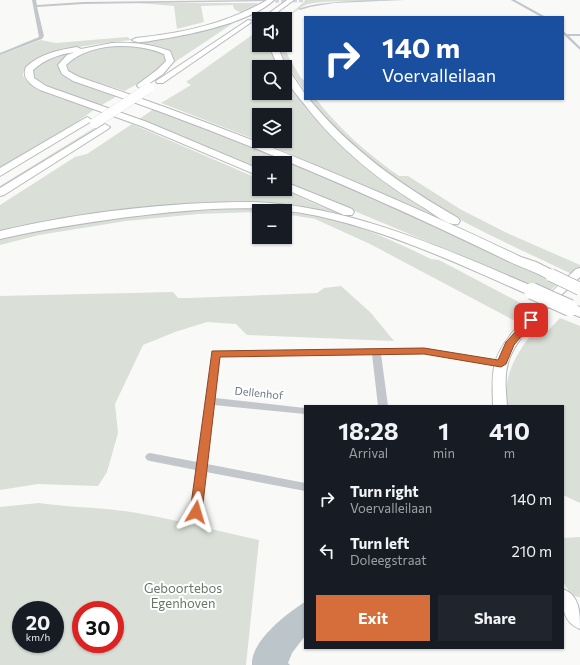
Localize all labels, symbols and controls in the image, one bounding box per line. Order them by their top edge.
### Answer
map controls [252,12,292,244]
button: sound [252,12,292,52]
text: 140 m [382,30,460,64]
icon: right [316,32,368,84]
button: search [252,60,292,100]
text: Voervalleilaan [382,64,496,86]
button: layers [252,108,292,148]
button: + [252,156,292,196]
button: − [252,204,292,244]
pin [514,303,548,337]
icon: arrive [520,309,542,331]
street label: Dellenhof [234,383,285,402]
text: 18:28 [338,416,399,445]
text: 1 [438,416,449,445]
text: 410 [489,416,530,445]
text: Arrival [349,445,388,461]
text: min [433,445,455,461]
text: m [504,445,515,461]
text: Turn right [350,482,419,500]
icon: right [316,488,338,510]
text: 140 m [511,490,552,508]
position arrow [175,491,217,533]
text: Voervalleilaan [350,500,432,516]
text: Turn left [350,534,409,552]
icon: left [316,540,338,562]
text: 210 m [512,542,552,560]
text: Doleegstraat [350,552,427,568]
park label: Geboortebos Egenhoven [144,580,222,611]
button: Exit [316,595,430,641]
button: Share [438,595,552,641]
speed limit sign: 30 [72,601,124,653]
text: 20 [26,610,50,634]
text: km/h [26,631,50,643]

